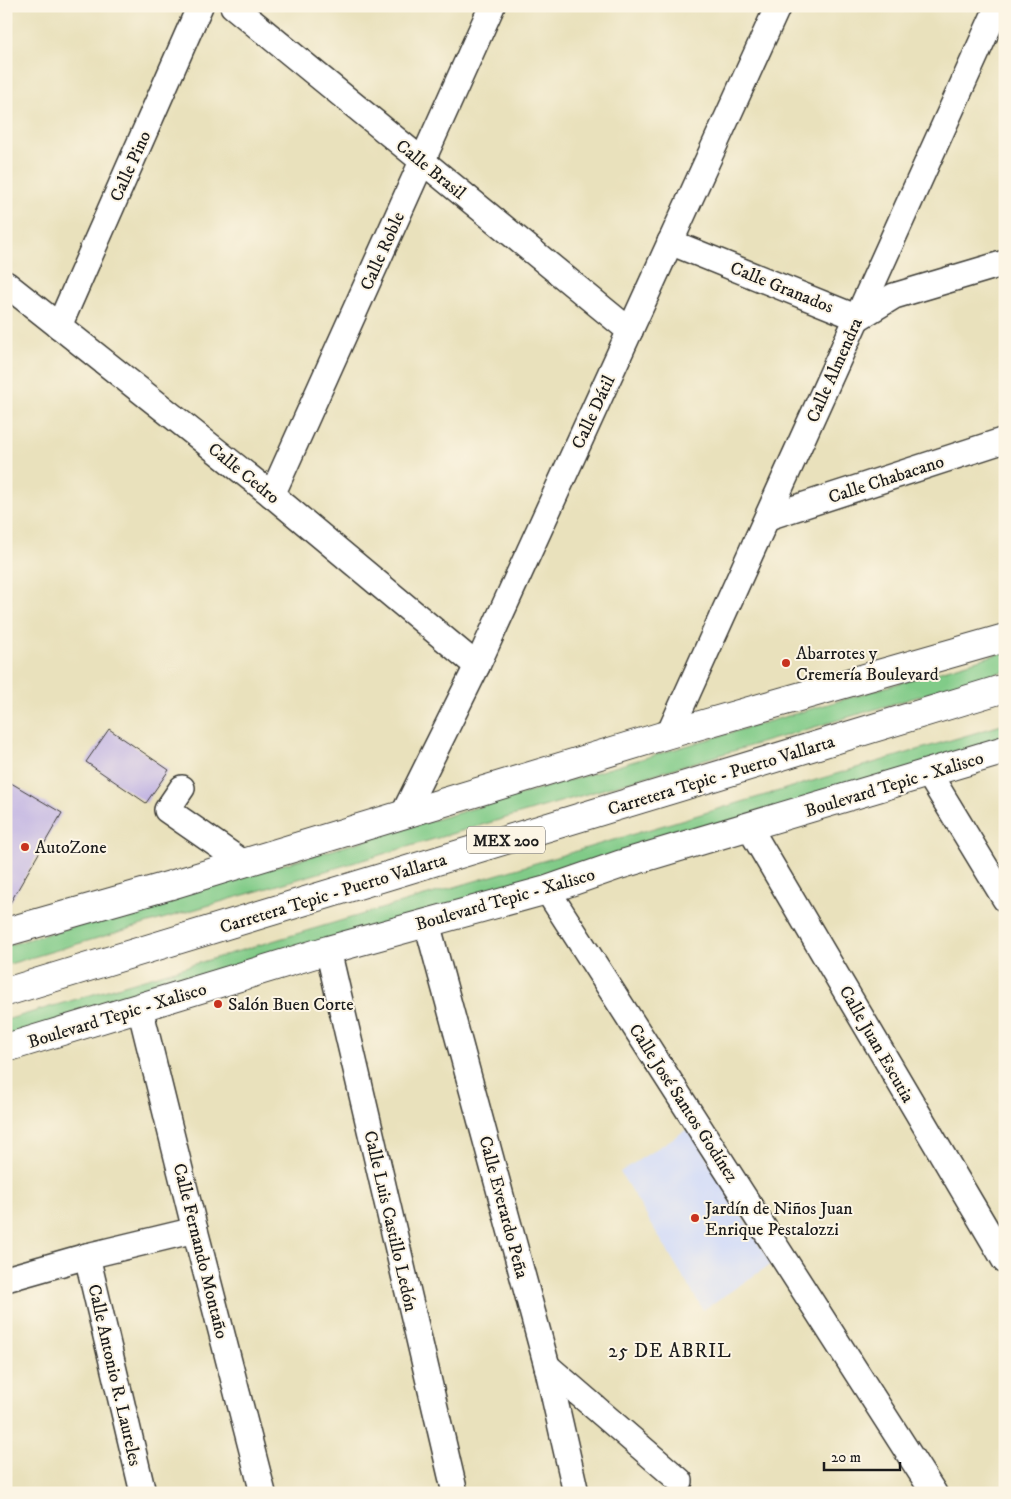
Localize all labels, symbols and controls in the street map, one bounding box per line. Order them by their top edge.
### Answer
street label: Calle Pino [106,128,156,205]
street label: Calle Brasil [391,135,470,205]
street label: Calle Roble [356,209,410,294]
street label: Calle Granados [727,257,836,319]
street label: Calle Almendra [802,314,868,426]
street label: Calle Dátil [567,372,621,453]
street label: Calle Cedro [203,438,284,509]
street label: Calle Chabacano [826,451,947,509]
place label: Abarrotes y Cremería Boulevard [796,643,939,686]
marker: Abarrotes y Cremería Boulevard [780,657,792,669]
street label: Carretera Tepic - Puerto Vallarta [605,731,838,821]
street label: Boulevard Tepic - Xalisco [802,747,987,823]
road number: MEX 200 [467,826,545,854]
place label: AutoZone [35,837,107,859]
marker: AutoZone [19,841,31,853]
street label: Carretera Tepic - Puerto Vallarta [217,849,450,939]
street label: Boulevard Tepic - Xalisco [413,864,598,936]
street label: Boulevard Tepic - Xalisco [25,978,210,1054]
street label: Calle Juan Escutia [834,982,919,1107]
place label: Salón Buen Corte [228,994,354,1016]
marker: Salón Buen Corte [212,998,224,1010]
street label: Calle José Santos Godínez [624,1020,743,1187]
street label: Calle Luis Castillo Ledón [359,1129,422,1314]
street label: Calle Everardo Peña [473,1134,533,1281]
street label: Calle Fernando Montaño [168,1161,233,1342]
place label: Jardín de Niños Juan Enrique Pestalozzi [703,1198,853,1241]
marker: Jardín de Niños Juan Enrique Pestalozzi [689,1212,701,1224]
street label: Calle Antonio R. Laureles [82,1282,146,1468]
district label: 25 DE ABRIL [608,1340,732,1363]
scale bar [824,1439,900,1471]
text: 20 m [831,1448,861,1467]

